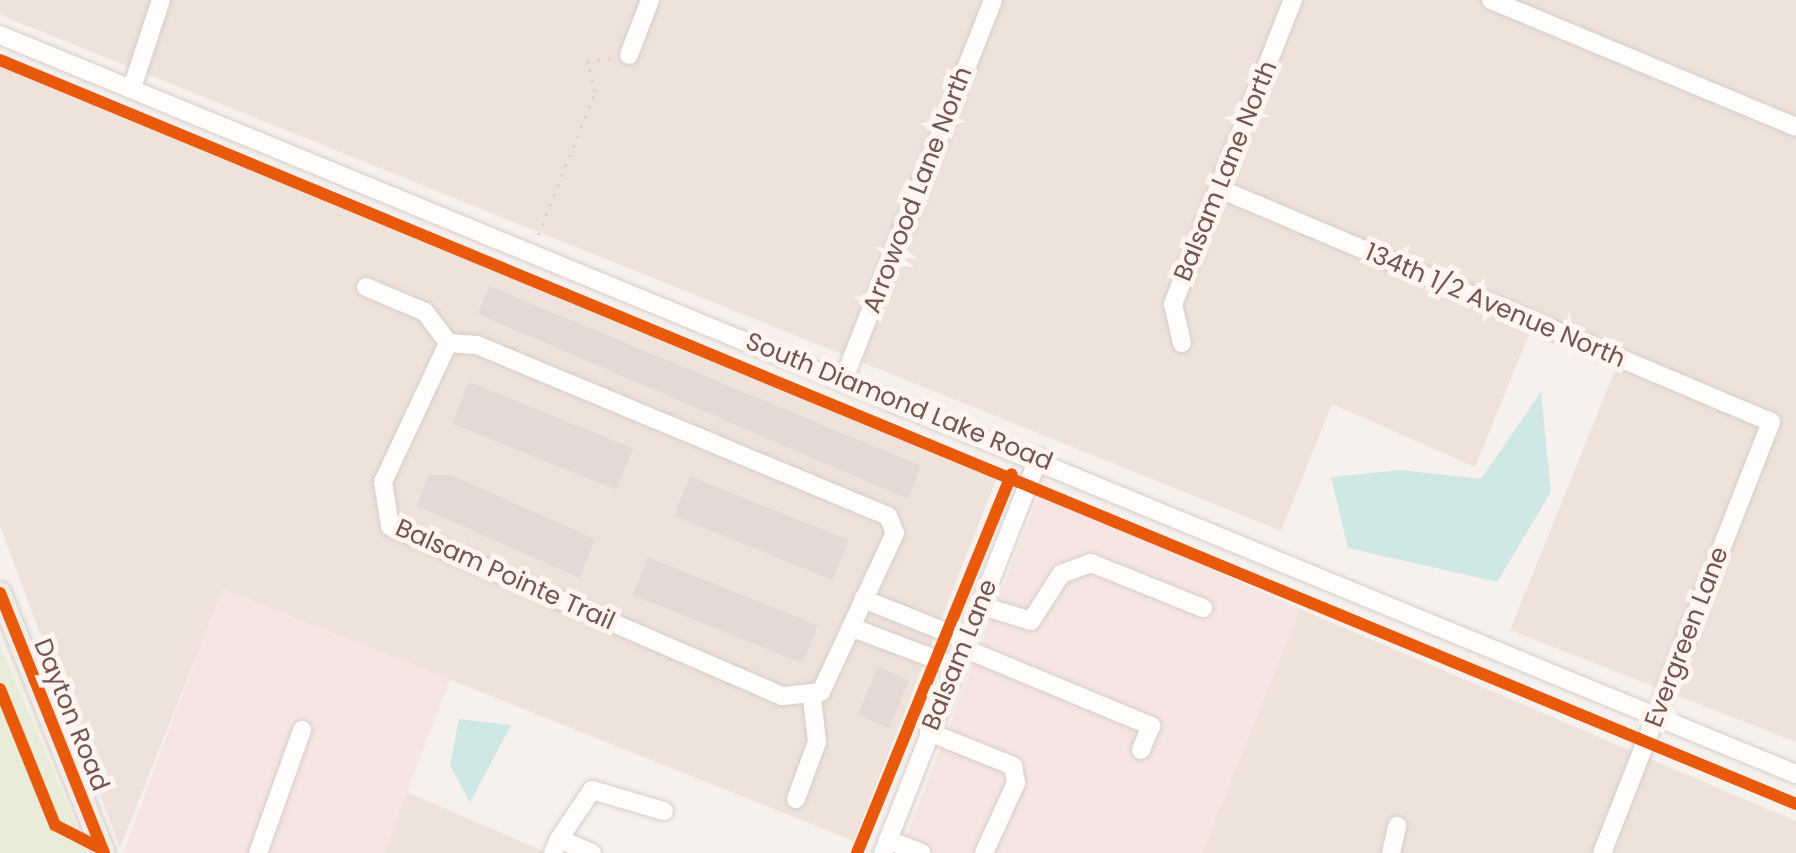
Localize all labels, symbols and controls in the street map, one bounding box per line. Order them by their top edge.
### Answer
street label: Balsam Lane North [1168,57,1284,285]
street label: Arrowood Lane North [857,63,979,317]
street label: 134th 1/2 Avenue North [1360,238,1630,374]
street label: South Diamond Lake Road [741,327,1057,477]
street label: Balsam Pointe Trail [391,513,619,637]
street label: Evergreen Lane [1639,543,1735,731]
street label: Balsam Lane [916,575,1004,735]
street label: Dayton Road [27,635,115,795]

